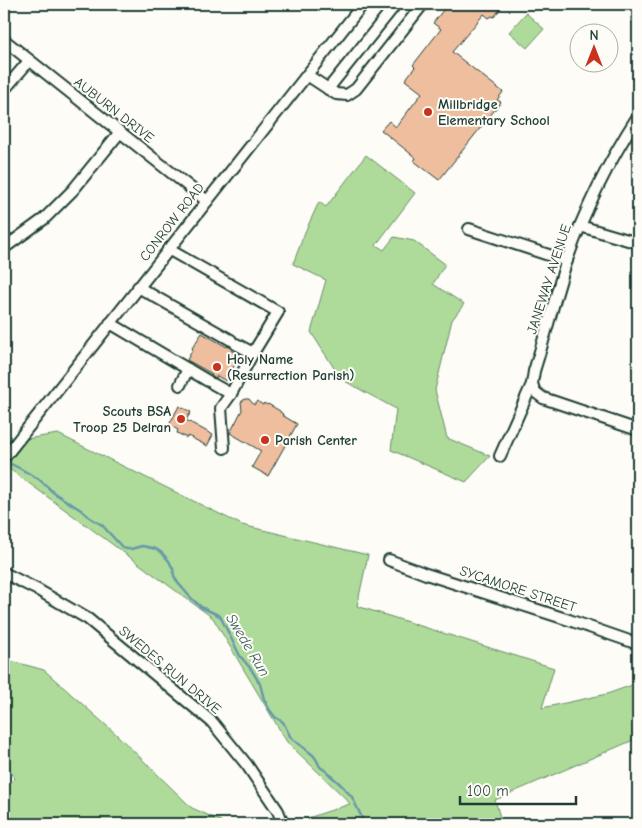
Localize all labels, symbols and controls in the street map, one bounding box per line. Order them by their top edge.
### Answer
north arrow [570,22,620,72]
text: N [589,27,599,44]
street label: AUBURN DRIVE [71,73,157,147]
place label: Millbridge Elementary School [438,96,550,129]
marker: Millbridge Elementary School [422,106,434,118]
street label: CONROW ROAD [136,179,208,265]
street label: JANEWAY AVENUE [523,222,575,336]
place label: Holy Name (Resurrection Parish) [227,351,355,384]
marker: Holy Name (Resurrection Parish) [211,361,223,373]
place label: Scouts BSA Troop 25 Delran [73,403,171,436]
marker: Scouts BSA Troop 25 Delran [175,413,187,425]
place label: Parish Center [275,432,357,449]
marker: Parish Center [259,434,271,446]
street label: SYCAMORE STREET [457,562,579,616]
water label: Swede Run [222,610,274,680]
street label: SWEDES RUN DRIVE [115,622,225,718]
scale bar [460,773,576,805]
text: 100 m [467,782,509,800]

